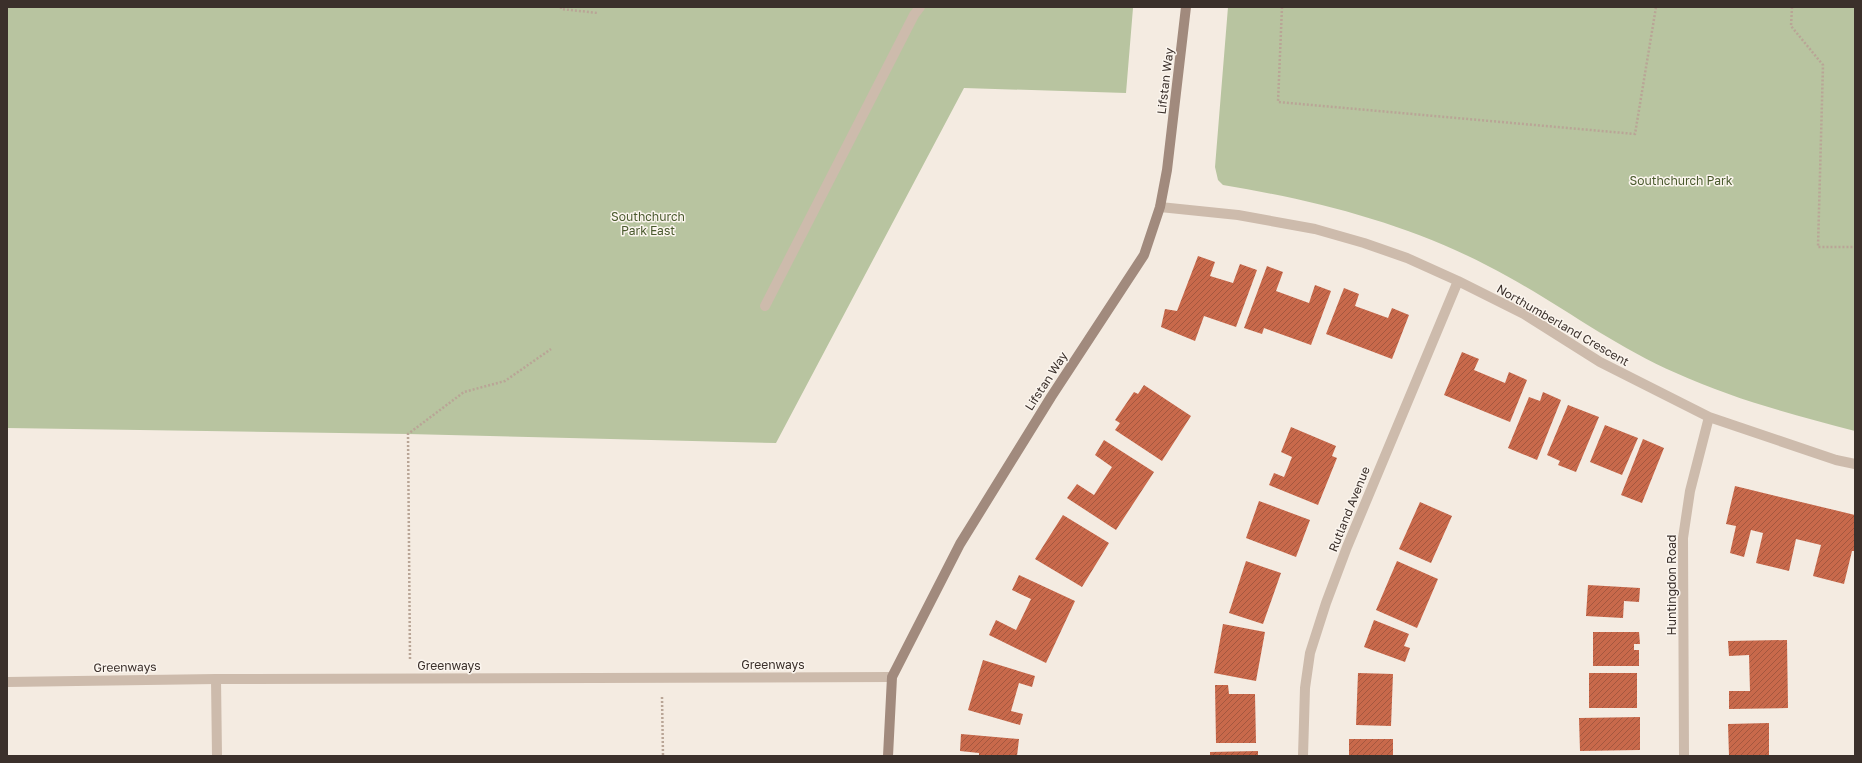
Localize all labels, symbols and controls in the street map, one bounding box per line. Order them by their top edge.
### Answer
street label: Lifstan Way [1153,47,1177,115]
park label: Southchurch Park [1630,173,1733,188]
park label: Southchurch Park East [611,209,685,238]
street label: Northumberland Crescent [1494,281,1632,369]
street label: Lifstan Way [1021,349,1071,413]
street label: Rutland Avenue [1325,464,1373,554]
street label: Huntingdon Road [1664,535,1679,635]
street label: Greenways [741,657,805,672]
street label: Greenways [417,658,481,673]
street label: Greenways [93,659,157,675]

